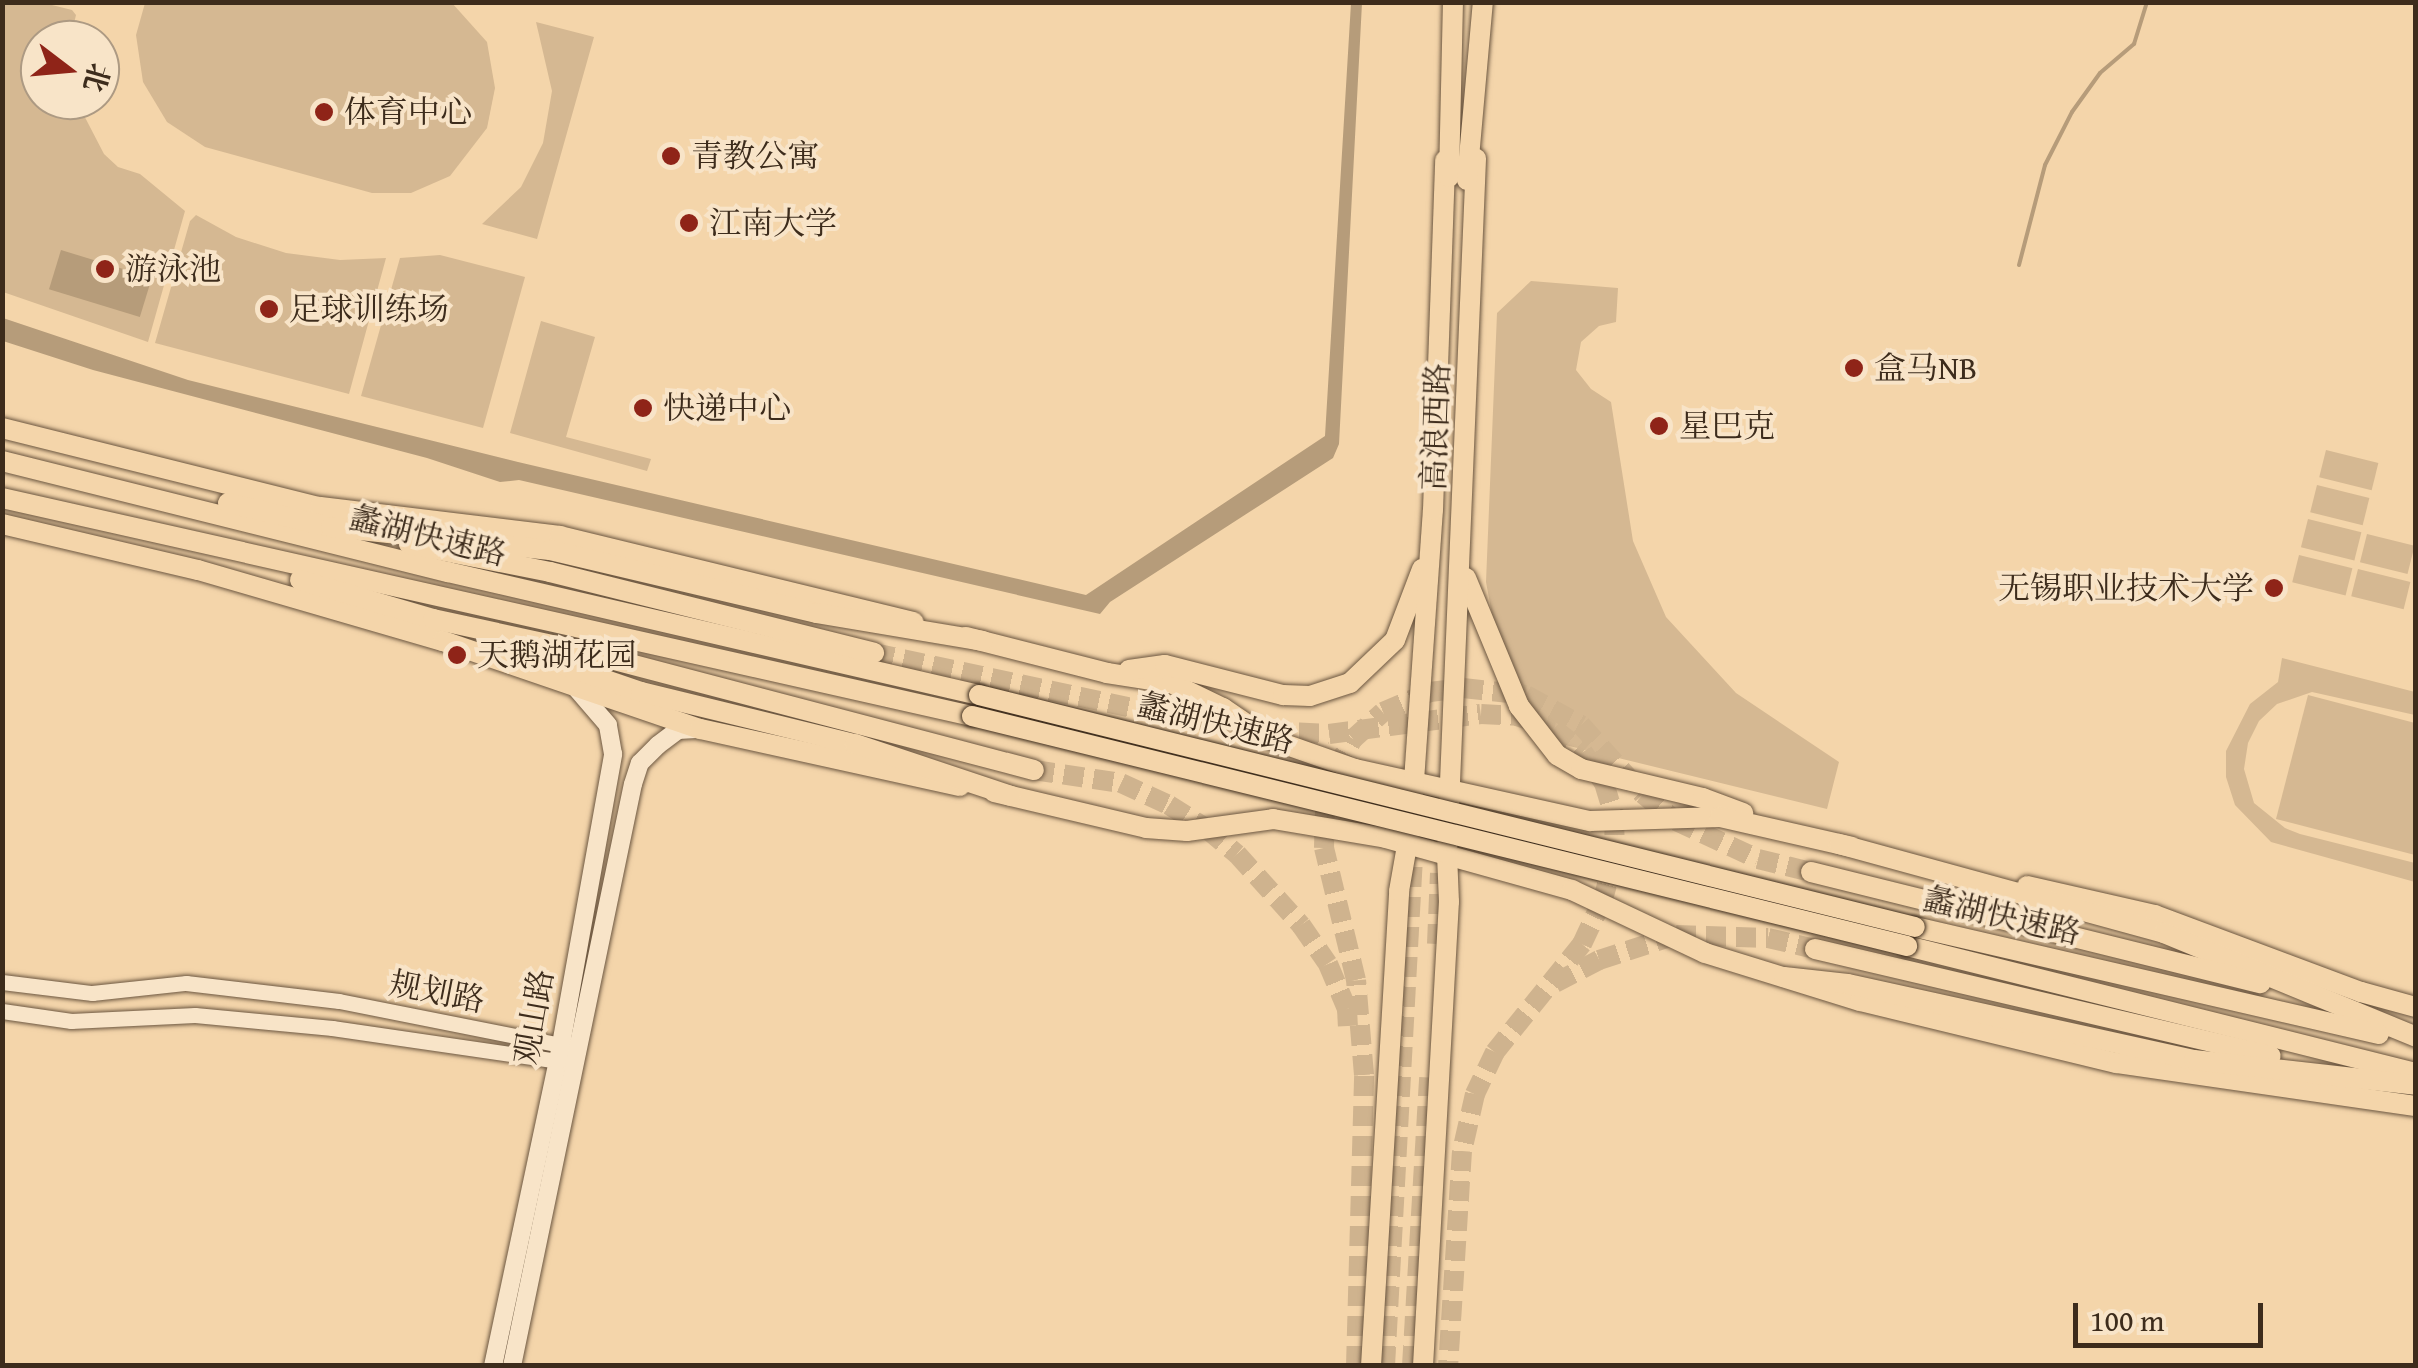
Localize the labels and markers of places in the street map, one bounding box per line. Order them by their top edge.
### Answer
place label: 体育中心 [344,93,472,131]
marker: 体育中心 [313,101,335,123]
place label: 青教公寓 [691,137,819,175]
marker: 青教公寓 [660,145,682,167]
place label: 江南大学 [709,204,837,242]
marker: 江南大学 [678,212,700,234]
place label: 游泳池 [125,250,221,288]
marker: 游泳池 [94,258,116,280]
place label: 足球训练场 [289,290,449,328]
marker: 足球训练场 [258,298,280,320]
place label: 盒马NB [1874,349,1977,387]
marker: 盒马NB [1843,357,1865,379]
place label: 快递中心 [663,389,791,427]
marker: 快递中心 [632,397,654,419]
place label: 星巴克 [1679,407,1775,445]
marker: 星巴克 [1648,415,1670,437]
place label: 无锡职业技术大学 [1998,569,2254,607]
marker: 无锡职业技术大学 [2263,577,2285,599]
place label: 天鹅湖花园 [477,636,637,674]
marker: 天鹅湖花园 [446,644,468,666]

